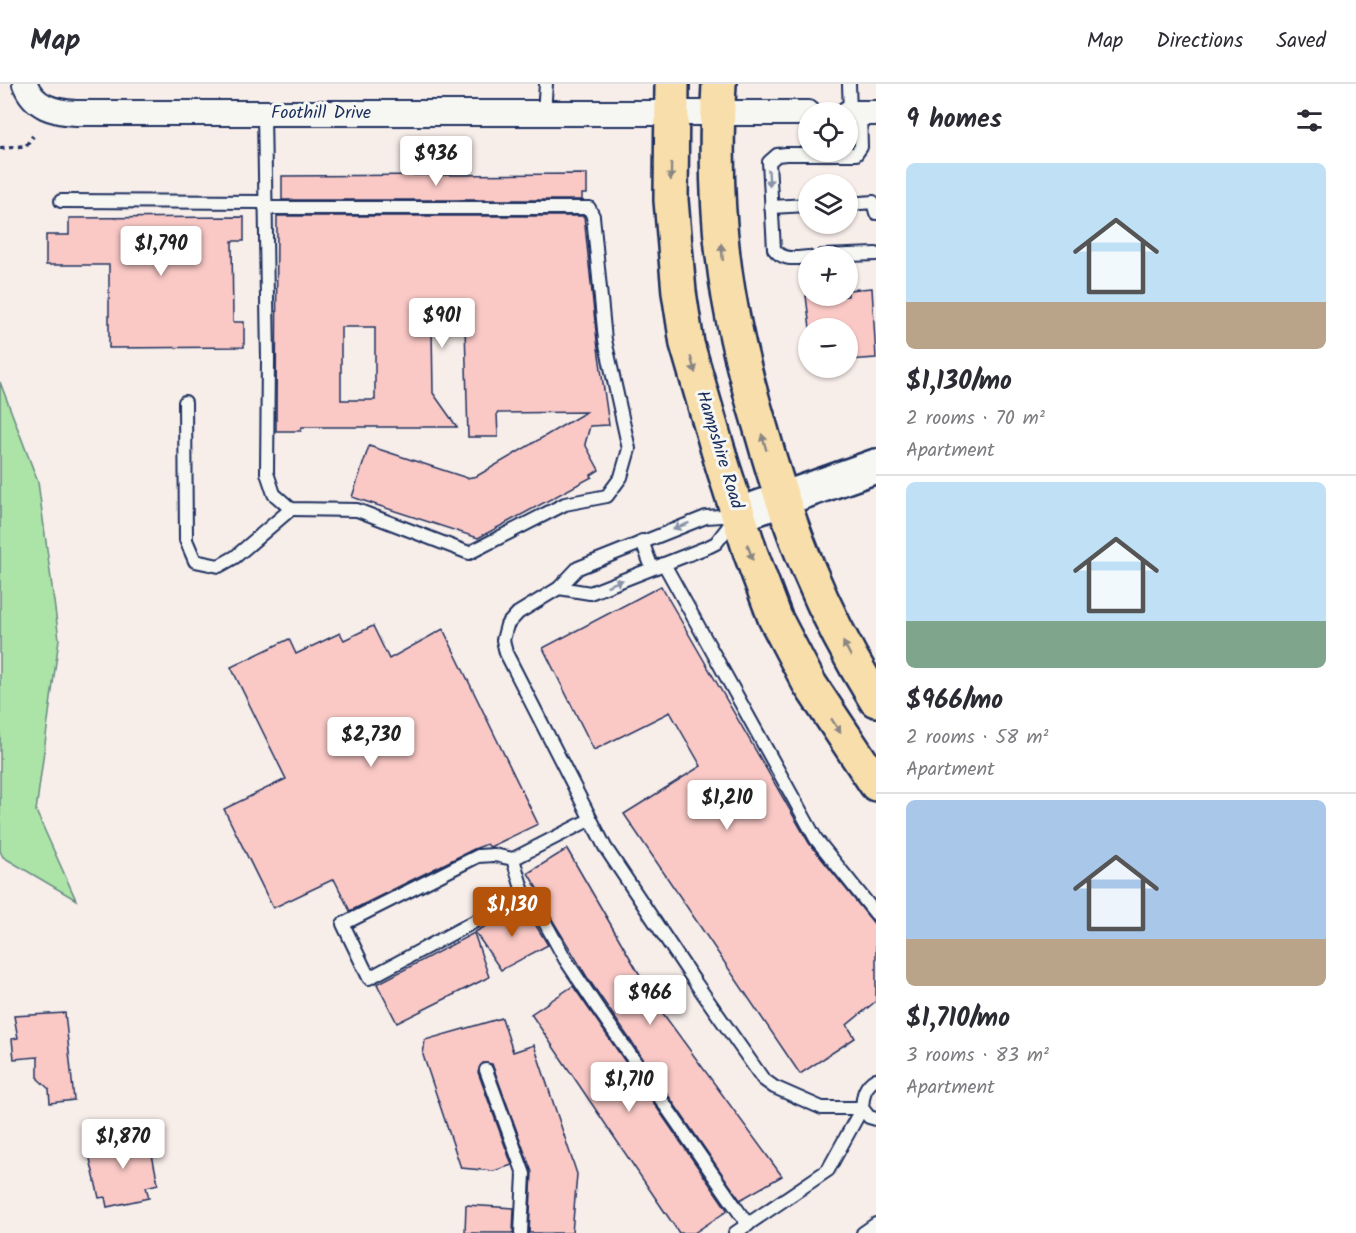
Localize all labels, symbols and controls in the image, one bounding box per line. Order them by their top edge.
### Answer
text: Map [30,19,81,64]
text: Map [1087,25,1123,58]
text: Directions [1156,25,1243,58]
text: Saved [1276,25,1326,58]
street label: Foothill Drive [271,99,371,128]
text: 9 homes [906,99,1002,141]
map controls [798,102,858,378]
button: locate [798,102,858,162]
icon: filters [1293,104,1326,137]
pin: $936 [400,136,472,187]
text: $936 [414,139,458,171]
one-way arrow [666,162,676,181]
one-way arrow [764,169,773,188]
button: layers [798,174,858,234]
icon: home [1062,202,1170,310]
pin: $1,790 [112,226,210,277]
text: $1,790 [135,229,187,261]
one-way arrow [718,242,727,261]
button: + [798,246,858,306]
pin: $901 [406,298,478,349]
text: $901 [423,301,461,333]
button: − [798,318,858,378]
one-way arrow [689,356,698,374]
text: $1,130/mo [906,361,1012,403]
street label: Hampshire Road [687,387,751,514]
text: 2 rooms · 70 m² [906,403,1045,435]
one-way arrow [759,433,768,451]
text: Apartment [906,435,995,467]
icon: home [1062,521,1170,629]
one-way arrow [672,522,690,531]
one-way arrow [746,543,756,561]
one-way arrow [606,578,624,587]
one-way arrow [842,641,852,658]
text: $966/mo [906,680,1003,722]
pin: $2,730 [322,717,420,768]
one-way arrow [831,718,842,734]
text: $2,730 [341,720,401,752]
text: 2 rooms · 58 m² [906,722,1048,754]
text: Apartment [906,754,995,786]
pin: $1,210 [678,780,776,831]
text: $1,210 [701,783,753,815]
icon: home [1062,839,1170,947]
pin: $1,130 [463,887,561,938]
text: $1,130 [487,890,537,922]
pin: $966 [614,975,686,1026]
text: $966 [628,978,672,1010]
text: $1,710/mo [906,998,1010,1040]
text: 3 rooms · 83 m² [906,1040,1049,1072]
pin: $1,710 [580,1062,678,1113]
text: $1,710 [605,1065,653,1097]
text: Apartment [906,1072,995,1104]
pin: $1,870 [74,1119,172,1170]
text: $1,870 [96,1122,150,1154]

